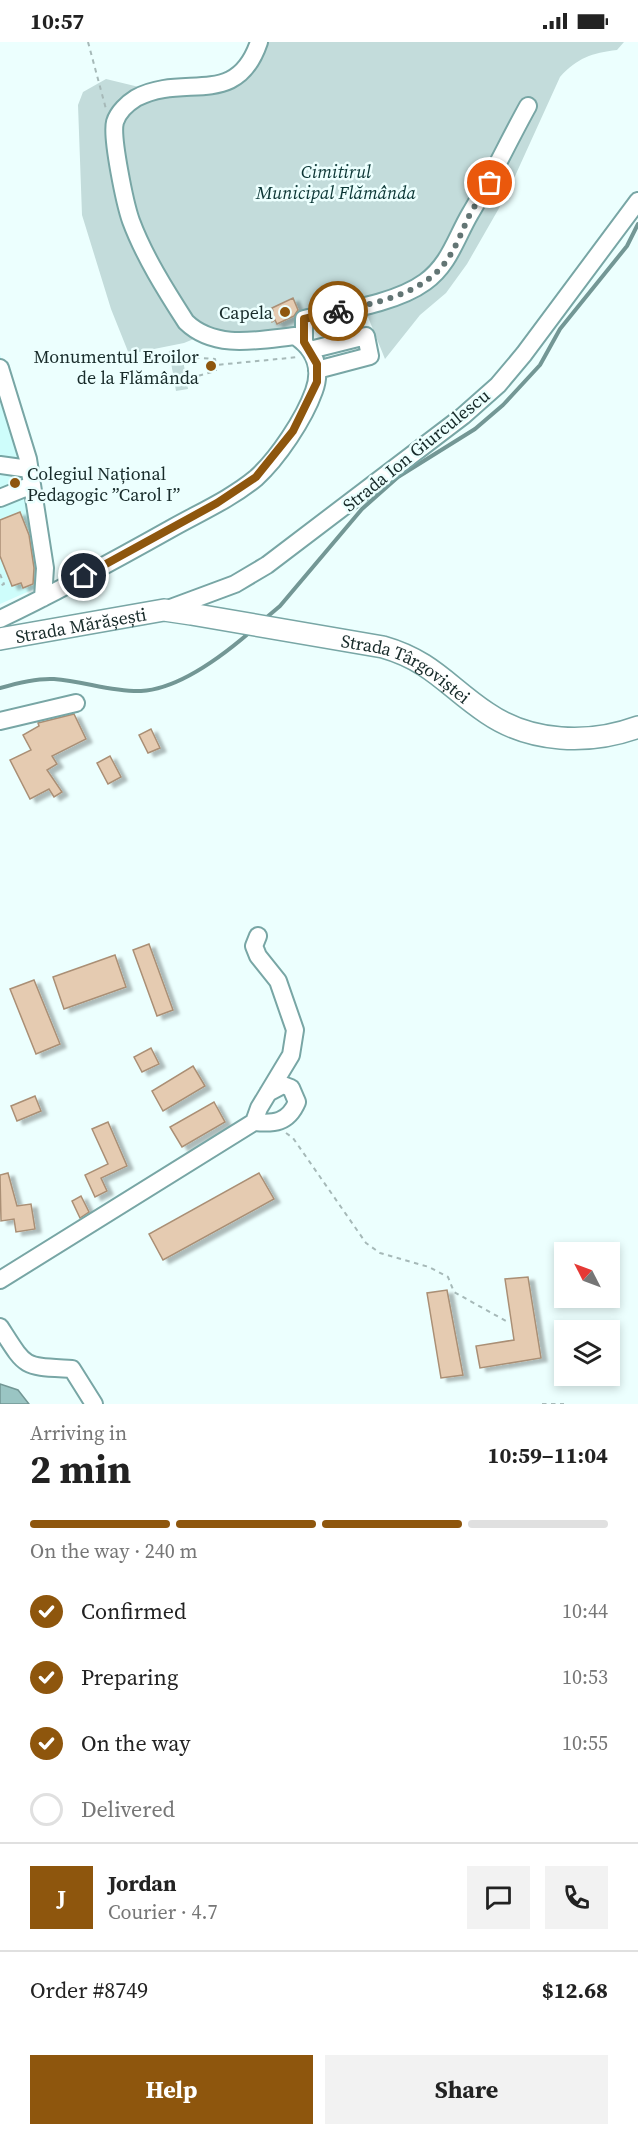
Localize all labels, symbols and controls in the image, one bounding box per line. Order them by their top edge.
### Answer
text: 10:57 [30,6,84,36]
pin [464,157,515,208]
park label: Cimitirul Municipal Flămânda [255,159,417,205]
icon: bag [473,166,506,199]
courier [308,281,368,341]
icon: bike [322,295,355,328]
place label: Capela [219,300,274,325]
marker: Capela [278,305,292,319]
place label: Monumentul Eroilor de la Flămânda [33,344,200,390]
marker: Monumentul Eroilor de la Flămânda [204,359,218,373]
street label: Strada Ion Giurculescu [337,383,495,517]
place label: Colegiul Național Pedagogic ”Carol I” [27,461,180,507]
marker: Colegiul Național Pedagogic ”Carol I” [8,476,22,490]
pin [58,550,109,601]
icon: home [67,559,100,592]
street label: Strada Mărășești [13,601,148,649]
street label: Strada Târgoviștei [339,628,476,709]
north arrow [554,1242,620,1308]
map controls [554,1242,620,1386]
button: layers [554,1320,620,1386]
text: Arriving in [30,1419,127,1447]
text: 10:59–11:04 [488,1440,608,1470]
text: 2 min [30,1443,131,1496]
text: On the way · 240 m [30,1537,197,1565]
icon: check [30,1595,63,1628]
text: Confirmed [81,1596,186,1626]
text: 10:44 [562,1597,608,1625]
icon: check [30,1661,63,1694]
text: Preparing [81,1662,178,1692]
text: 10:53 [562,1663,608,1691]
icon: check [30,1727,63,1760]
text: On the way [81,1728,190,1758]
text: 10:55 [562,1729,608,1757]
text: Delivered [81,1794,175,1824]
button: chat [467,1866,530,1929]
button: phone [545,1866,608,1929]
text: Jordan [108,1868,176,1898]
text: J [57,1882,66,1912]
text: Courier · 4.7 [108,1898,217,1926]
text: Order #8749 [30,1975,148,2005]
text: $12.68 [542,1975,608,2005]
button: Help [30,2055,313,2124]
button: Share [325,2055,608,2124]

